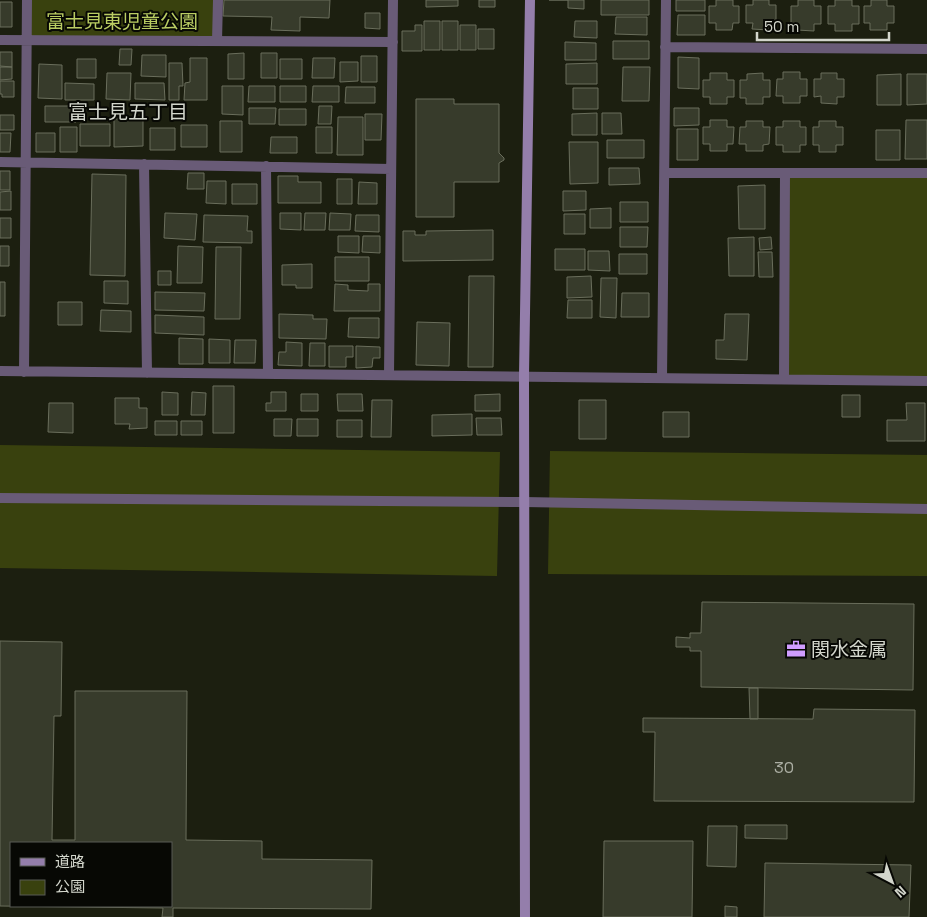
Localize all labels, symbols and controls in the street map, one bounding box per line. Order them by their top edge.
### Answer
park label: 富士見東児童公園 [46,9,198,34]
scale bar [757,10,890,42]
text: 50 m [764,17,799,36]
district label: 富士見五丁目 [68,99,188,125]
place label: 関水金属 [811,637,887,662]
office icon: 関水金属 [785,638,807,660]
house number: 30 [774,757,794,778]
legend [10,842,172,907]
text: 道路 [55,852,85,871]
north arrow [867,857,917,907]
text: 公園 [55,877,85,896]
text: N [891,882,910,902]

